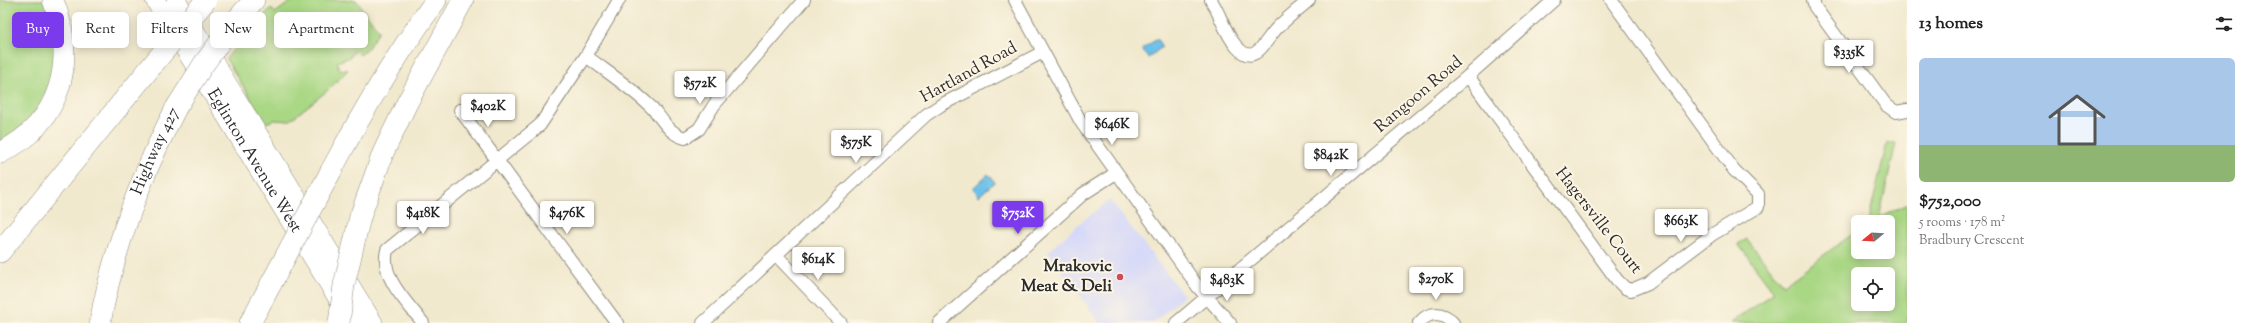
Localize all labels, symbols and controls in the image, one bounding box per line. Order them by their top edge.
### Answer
chip: Buy [12,12,64,48]
chip: Rent [72,12,129,48]
chip: Filters [137,12,202,48]
chip: New [210,12,266,48]
chip: Apartment [274,12,368,48]
text: 13 homes [1919,12,1983,36]
icon: filters [2213,13,2235,35]
street label: Hartland Road [916,36,1022,109]
pin: $335K [1821,40,1877,74]
text: $335K [1833,44,1865,62]
street label: Rangoon Road [1370,51,1469,139]
pin: $572K [672,71,728,105]
text: $572K [683,75,717,93]
icon: home [2041,84,2113,156]
street label: Eglinton Avenue West [200,85,307,238]
pin: $402K [460,94,516,128]
text: $402K [470,98,506,116]
street label: Highway 427 [126,103,186,199]
pin: $646K [1084,112,1140,146]
text: $646K [1094,116,1130,134]
pin: $575K [828,130,884,164]
text: $575K [840,134,872,152]
pin: $842K [1303,143,1359,177]
text: $842K [1313,147,1349,165]
street label: Hagersville Court [1549,163,1647,279]
text: $752,000 [1919,190,1981,214]
pin: $418K [395,201,451,235]
pin: $476K [539,201,595,235]
pin: $752K [990,201,1046,235]
text: $418K [406,205,440,223]
text: $476K [549,205,585,223]
text: $752K [1001,205,1035,223]
pin: $663K [1653,209,1709,243]
text: $663K [1664,213,1698,231]
text: 5 rooms · 178 m² [1919,214,2005,232]
north arrow [1851,215,1895,259]
map controls [1851,215,1895,311]
text: Bradbury Crescent [1919,232,2024,250]
pin: $614K [790,247,846,281]
text: $614K [801,251,835,269]
place label: Mrakovic Meat & Deli [1021,255,1112,299]
pin: $270K [1408,267,1464,301]
button: locate [1851,267,1895,311]
pin: $483K [1199,268,1255,302]
text: $270K [1418,271,1454,289]
marker: Mrakovic Meat & Deli [1115,272,1125,282]
text: $483K [1210,272,1244,290]

